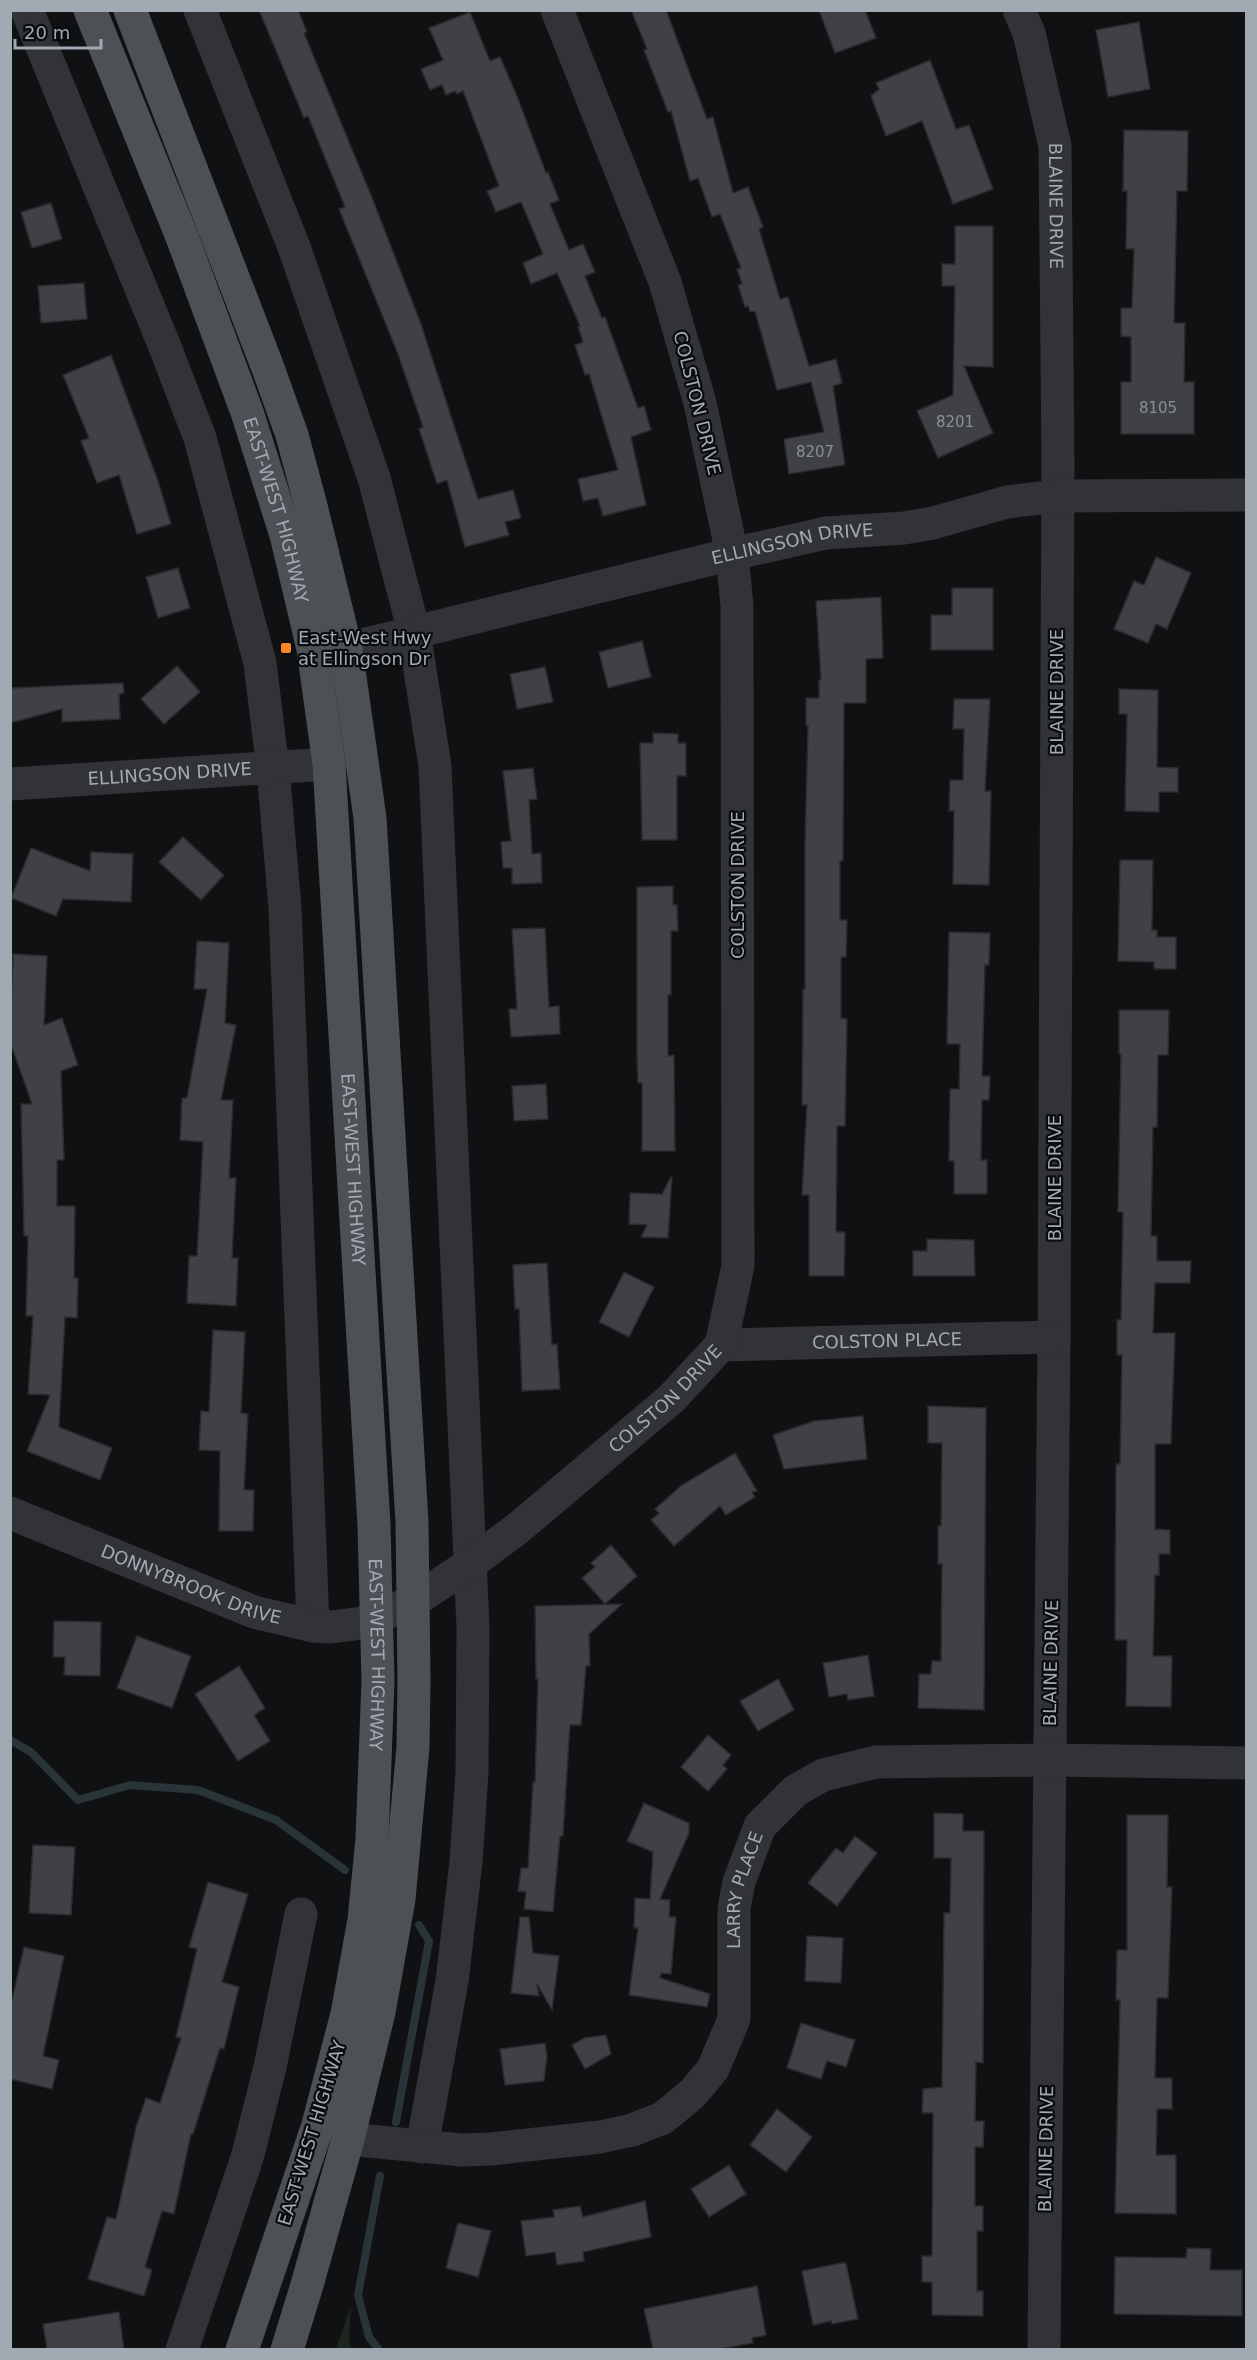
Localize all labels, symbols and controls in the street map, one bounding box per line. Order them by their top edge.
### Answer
scale bar [15,12,100,50]
text: 20 m [24,22,70,43]
street label: BLAINE DRIVE [1045,143,1067,269]
street label: COLSTON DRIVE [669,329,726,477]
house number: 8105 [1139,399,1177,417]
house number: 8201 [936,413,974,431]
street label: EAST-WEST HIGHWAY [239,414,313,606]
house number: 8207 [796,443,834,461]
street label: ELLINGSON DRIVE [709,519,874,569]
place label: East-West Hwy at Ellingson Dr [298,627,432,669]
street label: BLAINE DRIVE [1046,629,1067,755]
marker: East-West Hwy at Ellingson Dr [279,641,293,655]
street label: ELLINGSON DRIVE [87,758,252,789]
street label: COLSTON DRIVE [727,811,748,959]
street label: EAST-WEST HIGHWAY [337,1073,370,1267]
street label: BLAINE DRIVE [1044,1115,1065,1241]
street label: COLSTON PLACE [812,1328,962,1353]
street label: COLSTON DRIVE [604,1340,726,1457]
street label: DONNYBROOK DRIVE [98,1540,284,1628]
street label: EAST-WEST HIGHWAY [365,1558,389,1752]
street label: BLAINE DRIVE [1039,1600,1062,1726]
street label: LARRY PLACE [723,1828,767,1949]
street label: EAST-WEST HIGHWAY [273,2037,350,2228]
street label: BLAINE DRIVE [1034,2086,1057,2212]

